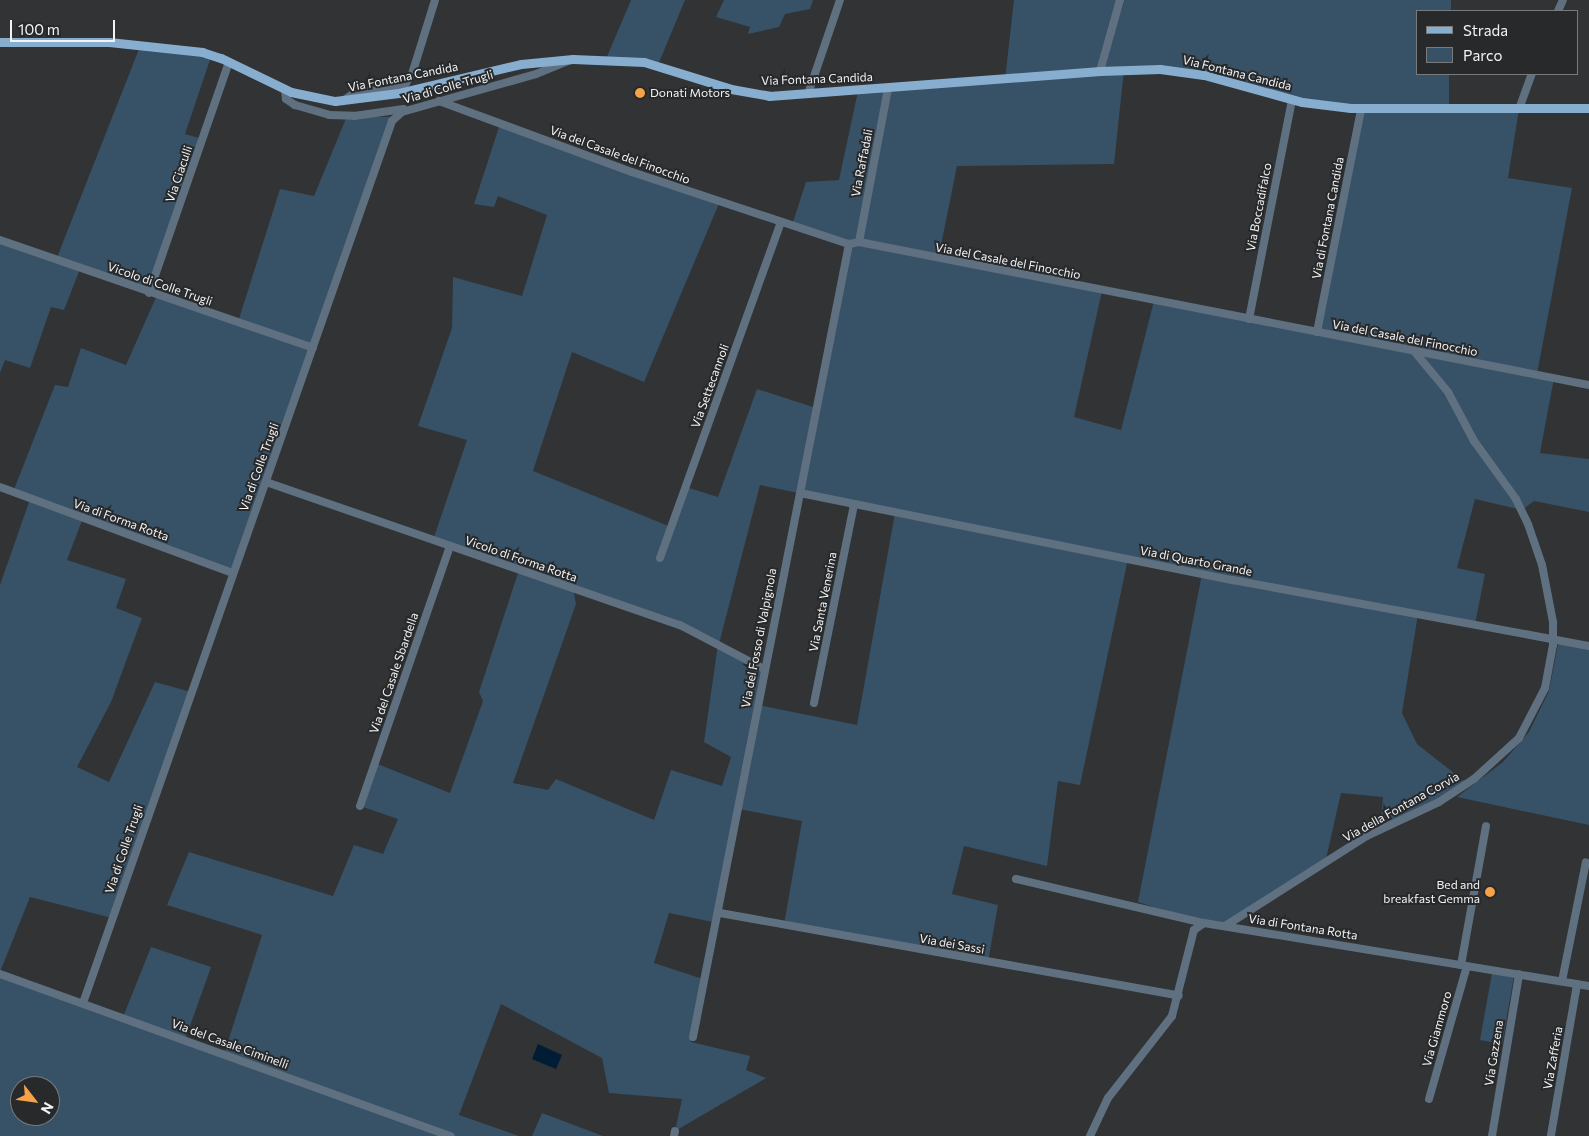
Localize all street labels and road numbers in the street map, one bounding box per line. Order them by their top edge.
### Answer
street label: Via Fontana Candida [1181,52,1293,94]
street label: Via Fontana Candida [347,59,459,95]
street label: Via di Colle Trugli [401,67,495,107]
street label: Via Fontana Candida [761,70,873,88]
street label: Via del Casale del Finocchio [548,123,692,187]
street label: Via Raffadali [848,128,876,198]
street label: Via Ciaculli [163,144,195,204]
street label: Via di Fontana Candida [1309,156,1347,280]
street label: Via Boccadifalco [1243,161,1275,253]
street label: Via del Casale del Finocchio [934,240,1082,282]
street label: Vicolo di Colle Trugli [106,259,214,309]
street label: Via del Casale del Finocchio [1331,317,1479,359]
street label: Via Settecannoli [688,342,732,430]
street label: Via di Colle Trugli [236,421,282,513]
street label: Via di Forma Rotta [71,496,171,544]
street label: Vicolo di Forma Rotta [463,533,579,585]
street label: Via di Quarto Grande [1139,543,1253,579]
street label: Via Santa Venerina [806,551,840,653]
street label: Via del Fosso di Valpignola [738,567,780,709]
street label: Via del Casale Sbardella [367,611,421,735]
street label: Via della Fontana Corvia [1340,769,1462,845]
street label: Via di Colle Trugli [102,803,146,895]
street label: Via di Fontana Rotta [1247,911,1359,943]
street label: Via dei Sassi [918,931,986,957]
street label: Via Giammoro [1419,990,1455,1068]
street label: Via del Casale Ciminelli [169,1016,291,1072]
street label: Via Gazzena [1482,1019,1506,1087]
street label: Via Zafferia [1540,1025,1566,1091]

